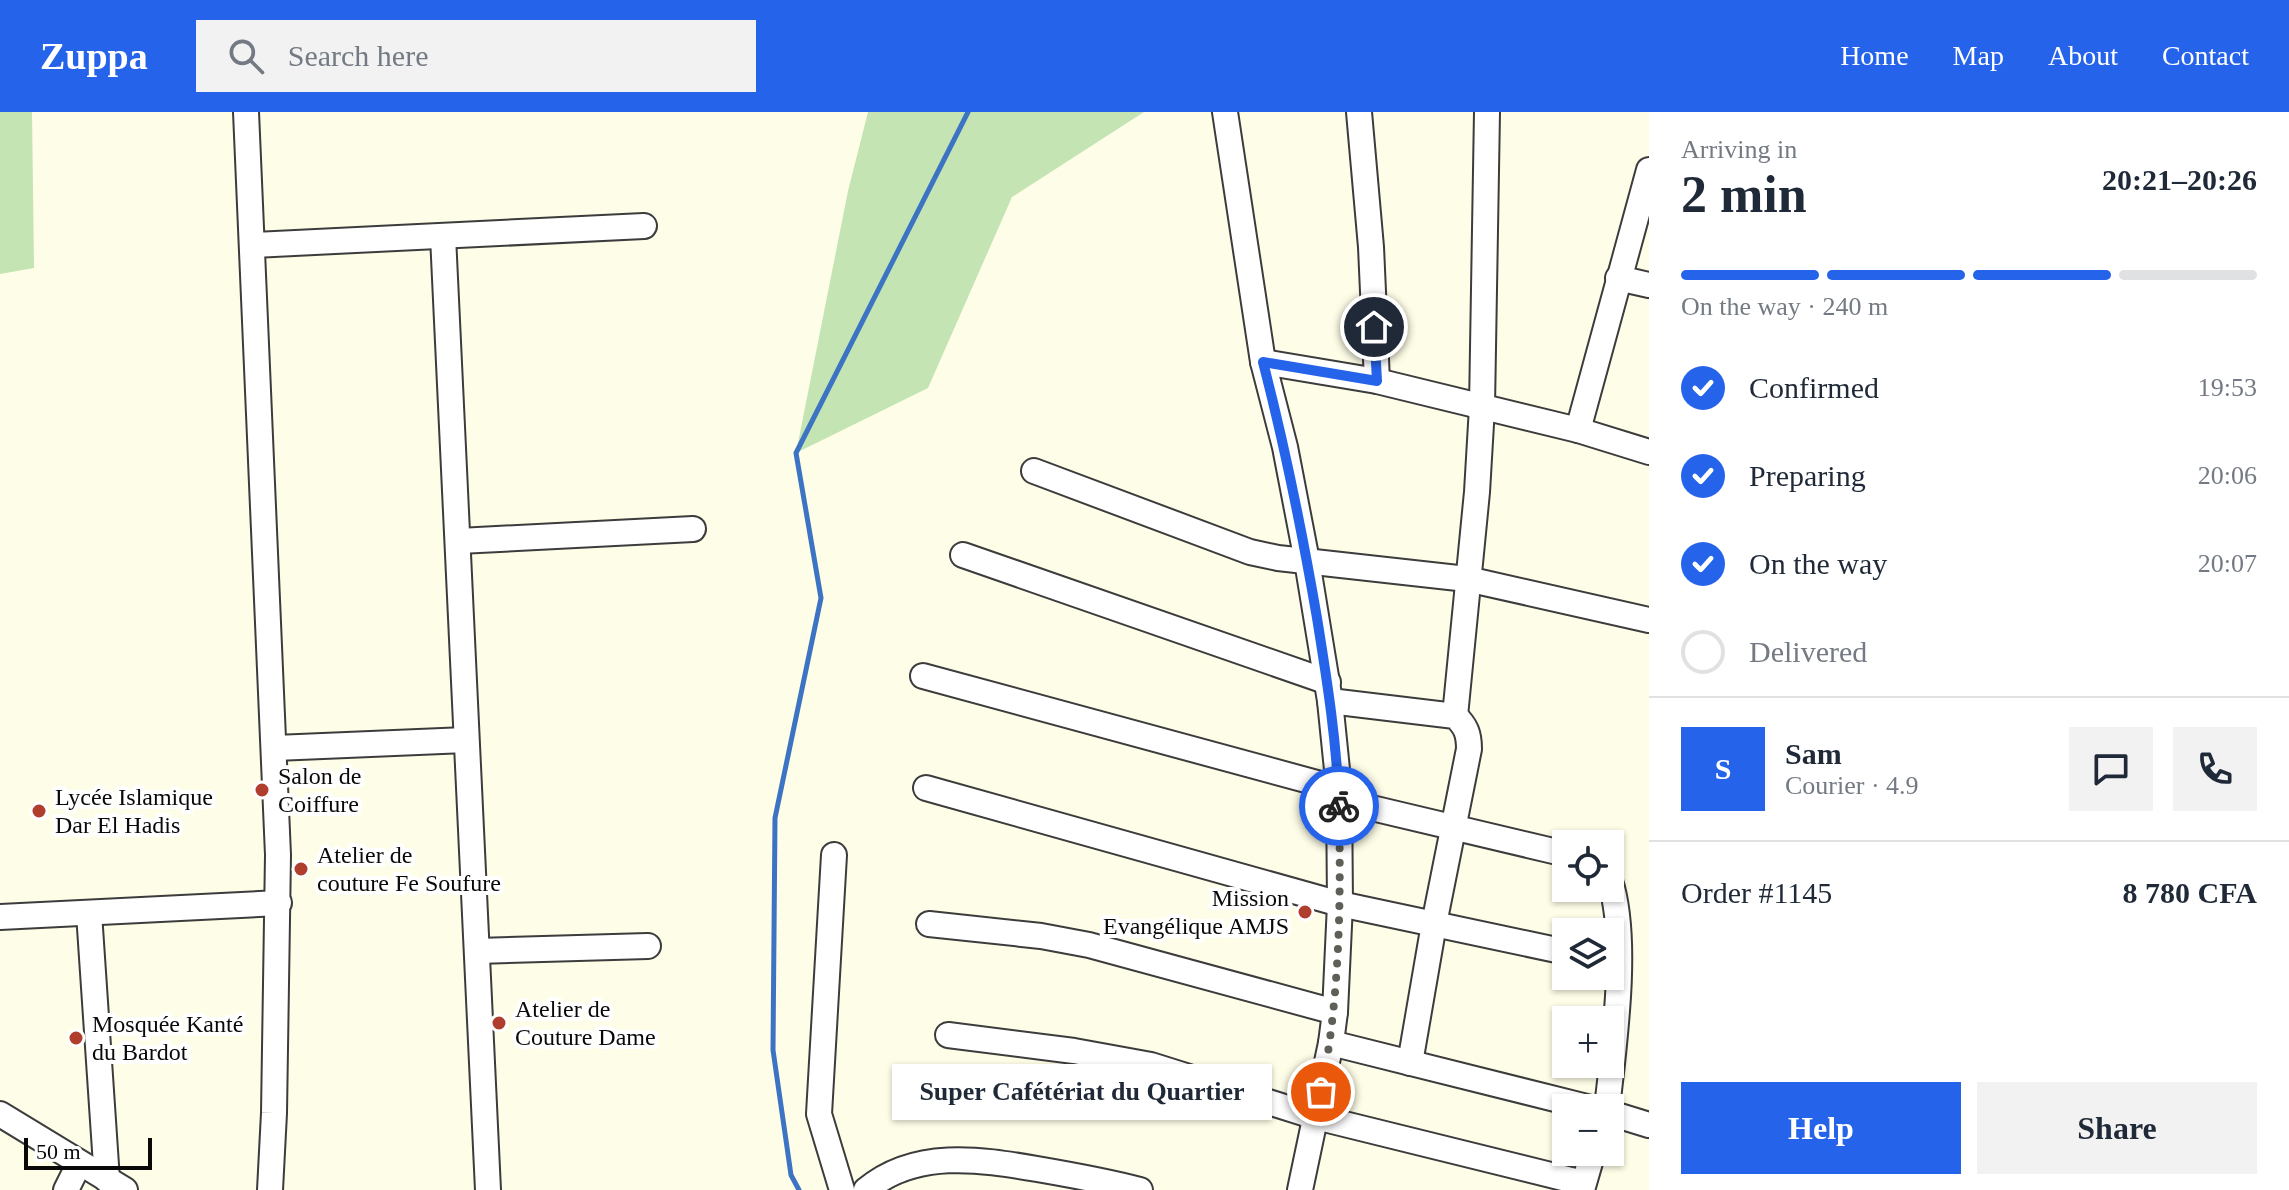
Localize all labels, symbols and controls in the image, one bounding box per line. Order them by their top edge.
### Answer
search box [196,20,756,92]
icon: search [224,34,268,78]
text: Zuppa [40,35,148,77]
text: Search here [288,39,429,72]
text: Home [1840,40,1909,71]
text: Map [1953,40,2004,71]
text: About [2048,40,2118,71]
text: Contact [2162,40,2249,71]
text: Arriving in [1681,135,1797,164]
text: 20:21–20:26 [2102,163,2257,196]
text: 2 min [1681,166,1807,223]
text: On the way · 240 m [1681,292,1888,321]
pin [1340,293,1408,361]
icon: home [1352,305,1396,349]
icon: check [1681,366,1725,410]
text: Confirmed [1749,371,1879,404]
text: 19:53 [2198,373,2257,402]
icon: check [1681,454,1725,498]
text: Preparing [1749,459,1866,492]
text: 20:06 [2198,461,2257,490]
icon: check [1681,542,1725,586]
text: On the way [1749,547,1887,580]
text: 20:07 [2198,549,2257,578]
text: Delivered [1749,635,1867,668]
button: chat [2069,727,2153,811]
button: phone [2173,727,2257,811]
text: Sam [1785,737,1842,770]
text: S [1715,752,1731,785]
place label: Salon de Coiffure [278,763,361,817]
courier [1299,766,1379,846]
text: Courier · 4.9 [1785,771,1919,800]
marker: Salon de Coiffure [253,781,271,799]
place label: Lycée Islamique Dar El Hadis [55,784,213,838]
icon: bike [1317,784,1361,828]
marker: Lycée Islamique Dar El Hadis [30,802,48,820]
map controls [1552,830,1624,1166]
button: locate [1552,830,1624,902]
place label: Atelier de couture Fe Soufure [317,842,501,896]
marker: Atelier de couture Fe Soufure [292,860,310,878]
text: Order #1145 [1681,876,1832,909]
text: 8 780 CFA [2123,876,2257,909]
place label: Mission Evangélique AMJS [1103,885,1289,939]
marker: Mission Evangélique AMJS [1296,903,1314,921]
button: layers [1552,918,1624,990]
place label: Atelier de Couture Dame [515,996,656,1050]
button: + [1552,1006,1624,1078]
place label: Mosquée Kanté du Bardot [92,1011,243,1065]
marker: Atelier de Couture Dame [490,1014,508,1032]
marker: Mosquée Kanté du Bardot [67,1029,85,1047]
pin [1287,1058,1355,1126]
callout: Super Cafétériat du Quartier [893,1064,1273,1120]
icon: bag [1299,1070,1343,1114]
text: Super Cafétériat du Quartier [919,1077,1245,1106]
button: Help [1681,1082,1961,1174]
button: Share [1977,1082,2257,1174]
button: − [1552,1094,1624,1166]
scale bar [24,1134,152,1170]
text: 50 m [36,1139,81,1164]

